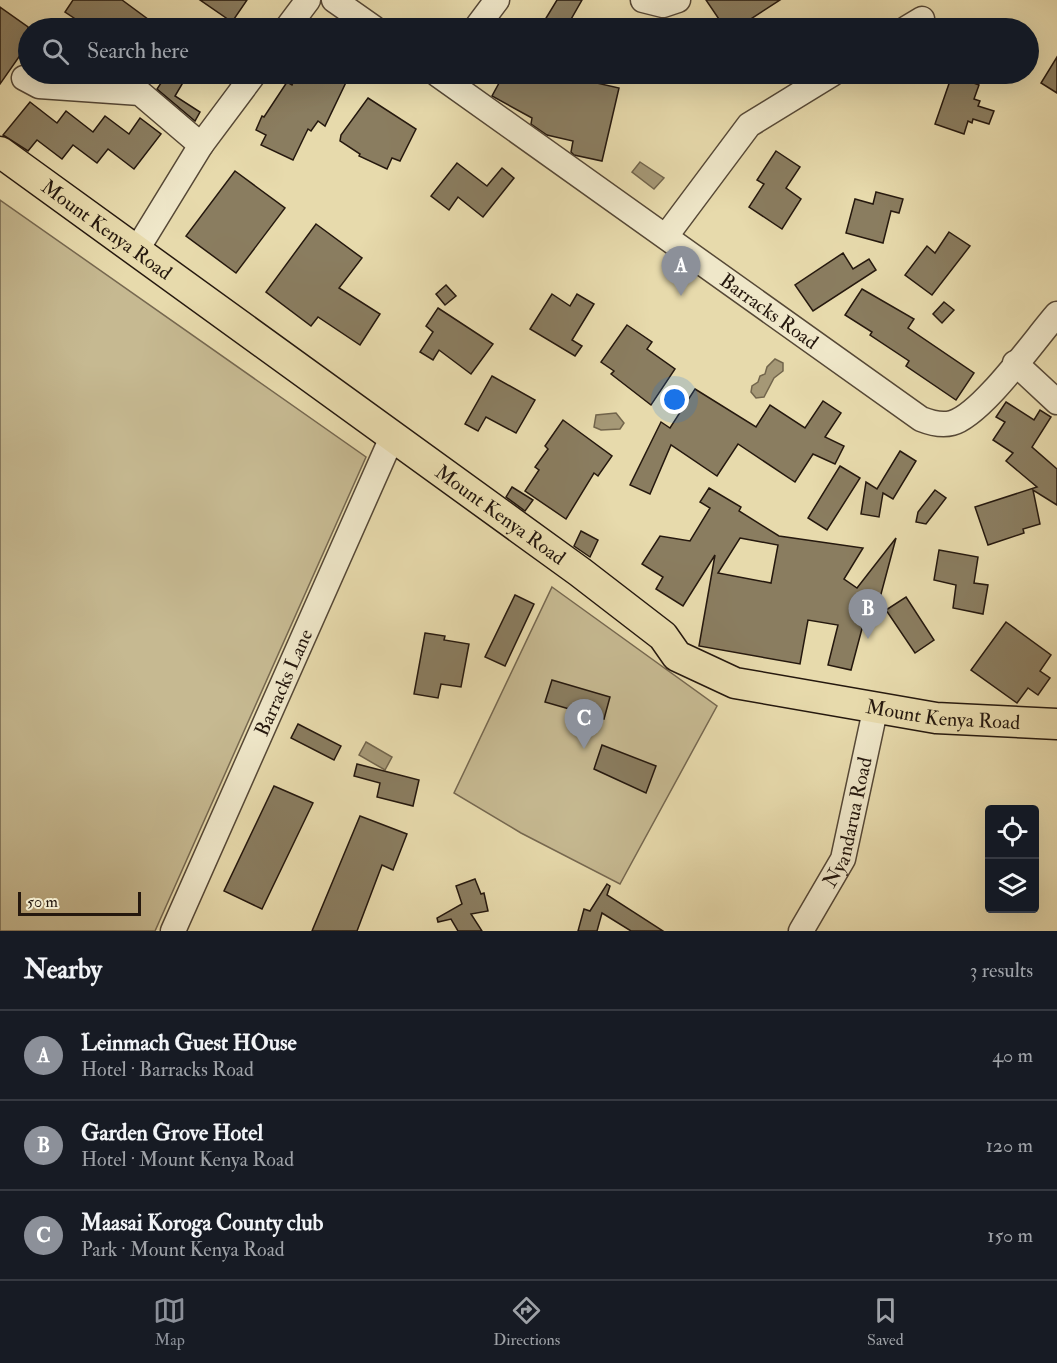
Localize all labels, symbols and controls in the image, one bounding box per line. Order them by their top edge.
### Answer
search box [18,18,1039,84]
icon: search [39,35,72,68]
text: Search here [87,37,189,65]
street label: Mount Kenya Road [36,174,177,286]
pin: A [662,246,700,296]
street label: Barracks Road [715,268,823,355]
your location [660,385,689,414]
street label: Mount Kenya Road [430,459,571,571]
pin: B [848,590,888,639]
street label: Barracks Lane [249,625,318,740]
street label: Mount Kenya Road [864,694,1021,735]
pin: C [564,700,604,749]
street label: Nyandarua Road [817,755,878,892]
map controls [985,805,1039,913]
button: locate [985,805,1039,859]
button: layers [985,859,1039,913]
scale bar [18,889,141,916]
text: 50 m [27,892,58,912]
text: Nearby [24,954,102,986]
text: 3 results [970,958,1033,983]
text: Leinmach Guest HOuse [81,1029,297,1057]
text: A [37,1043,50,1068]
text: 40 m [992,1043,1033,1068]
text: Hotel · Barracks Road [81,1057,254,1082]
text: Garden Grove Hotel [81,1119,263,1147]
text: B [37,1133,50,1158]
text: 120 m [986,1133,1033,1158]
text: Hotel · Mount Kenya Road [81,1147,294,1172]
text: Maasai Koroga County club [81,1209,323,1237]
text: C [36,1223,51,1248]
text: 150 m [987,1223,1033,1248]
text: Park · Mount Kenya Road [81,1237,285,1262]
tab: Map [153,1294,186,1350]
tab: Directions [493,1294,560,1350]
tab: Saved [867,1294,904,1350]

